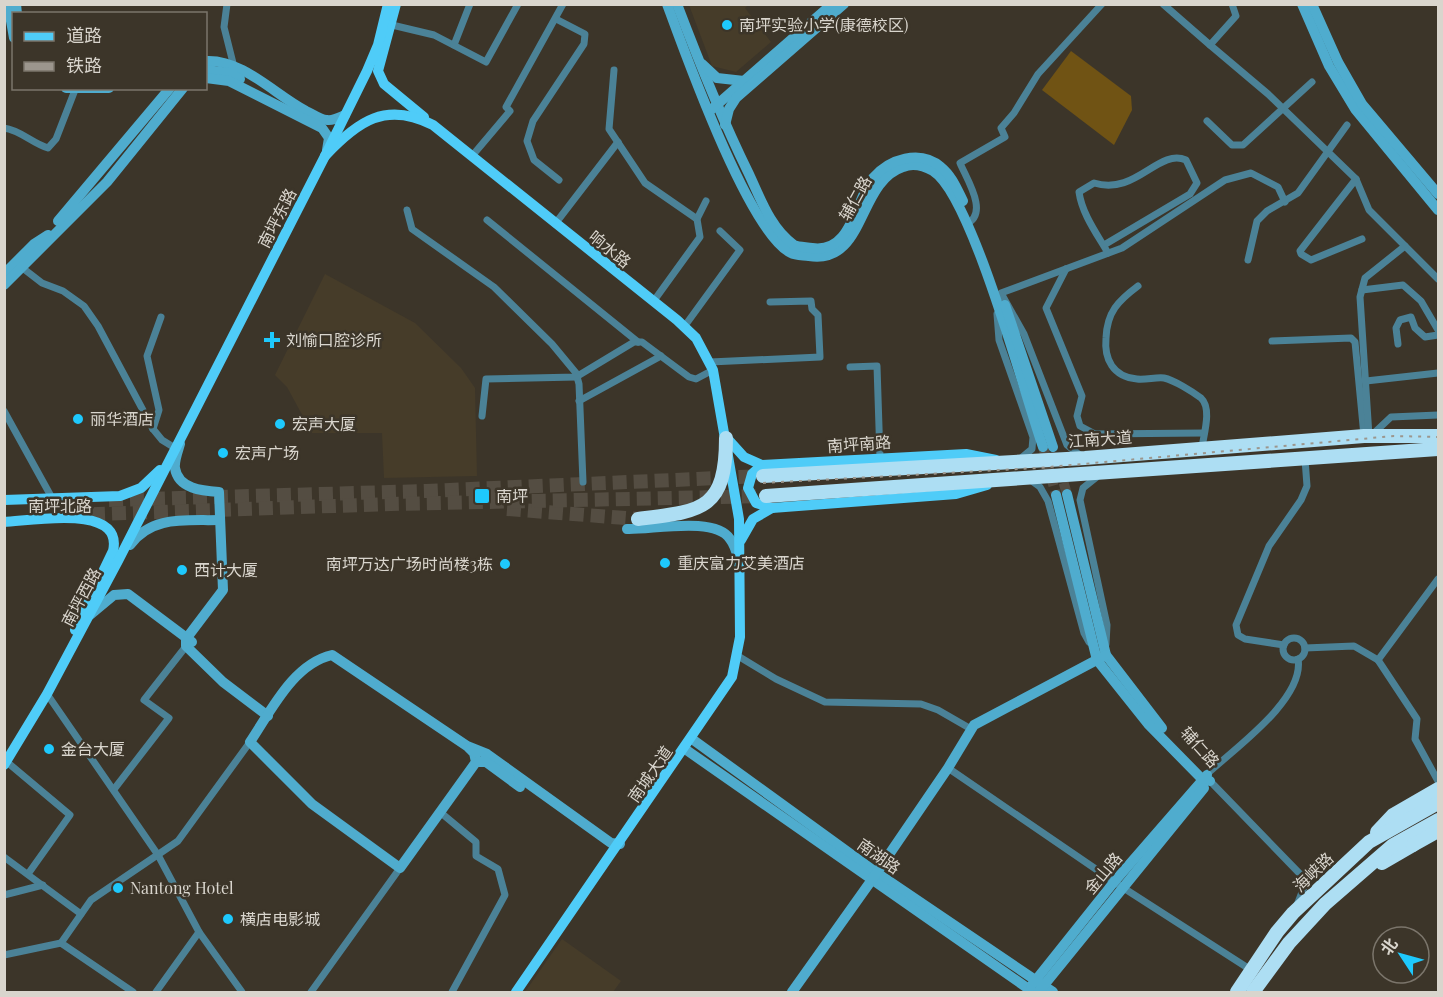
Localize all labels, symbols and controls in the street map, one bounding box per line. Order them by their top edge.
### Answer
legend [12,12,207,90]
place label: 南坪实验小学(康德校区) [739,14,908,35]
marker: 南坪实验小学(康德校区) [720,18,734,32]
text: 道路 [66,23,102,47]
text: 铁路 [66,53,102,77]
street label: 辅仁路 [834,172,875,224]
street label: 南坪东路 [253,184,300,251]
street label: 响水路 [585,225,636,272]
place label: 刘愉口腔诊所 [286,329,382,350]
marker: 刘愉口腔诊所 [263,331,281,349]
place label: 丽华酒店 [90,408,154,429]
marker: 丽华酒店 [71,412,85,426]
place label: 宏声大厦 [292,413,356,434]
marker: 宏声大厦 [273,417,287,431]
street label: 江南大道 [1067,426,1133,451]
street label: 南坪南路 [826,431,892,456]
place label: 宏声广场 [235,442,299,463]
marker: 宏声广场 [216,446,230,460]
place label: 南坪 [496,485,528,506]
marker: 南坪 [473,487,491,505]
street label: 南坪北路 [28,495,92,516]
place label: 重庆富力艾美酒店 [677,552,805,573]
place label: 南坪万达广场时尚楼3栋 [326,553,493,574]
marker: 重庆富力艾美酒店 [658,556,672,570]
marker: 南坪万达广场时尚楼3栋 [498,557,512,571]
place label: 西计大厦 [194,559,258,580]
marker: 西计大厦 [175,563,189,577]
street label: 南坪西路 [56,564,105,630]
street label: 辅仁路 [1177,722,1224,772]
place label: 金台大厦 [61,738,125,759]
street label: 南城大道 [623,741,677,806]
marker: 金台大厦 [42,742,56,756]
street label: 南湖路 [854,833,905,878]
street label: 海峡路 [1288,847,1337,896]
street label: 金山路 [1079,848,1126,898]
place label: Nantong Hotel [130,877,234,898]
marker: Nantong Hotel [111,881,125,895]
place label: 横店电影城 [240,908,320,929]
marker: 横店电影城 [221,912,235,926]
north arrow [1371,925,1431,985]
text: 北 [1375,933,1402,959]

